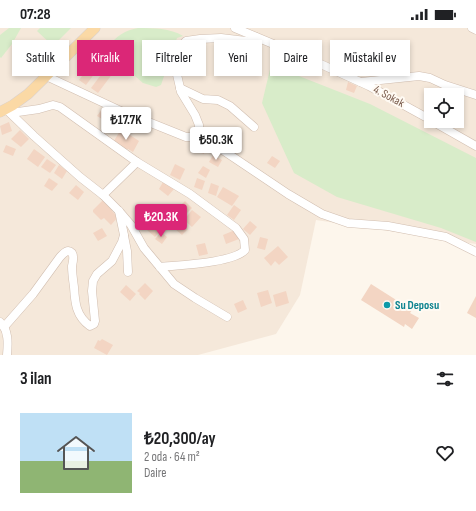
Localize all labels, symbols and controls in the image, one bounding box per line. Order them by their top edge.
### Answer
text: 07:28 [20,5,51,24]
chip: Satılık [12,40,69,76]
chip: Kiralık [77,40,134,76]
chip: Filtreler [142,40,206,76]
chip: Yeni [214,40,262,76]
chip: Daire [270,40,322,76]
chip: Müstakil ev [330,40,410,76]
street label: 4. Sokak [371,82,407,111]
map controls [424,88,464,128]
button: locate [424,88,464,128]
pin: ₺17.7K [93,107,159,141]
text: ₺17.7K [110,112,142,128]
pin: ₺50.3K [183,127,249,161]
text: ₺50.3K [199,132,233,148]
pin: ₺20.3K [128,204,194,238]
text: ₺20.3K [144,209,178,225]
place label: Su Deposu [395,298,439,313]
marker: Su Deposu [382,300,392,310]
icon: filters [434,368,456,390]
text: 3 ilan [20,369,52,389]
icon: home [52,429,100,477]
text: ₺20,300/ay [144,429,216,449]
icon: heart [434,442,456,464]
text: 2 oda · 64 m² [144,449,200,465]
text: Daire [144,465,166,481]

